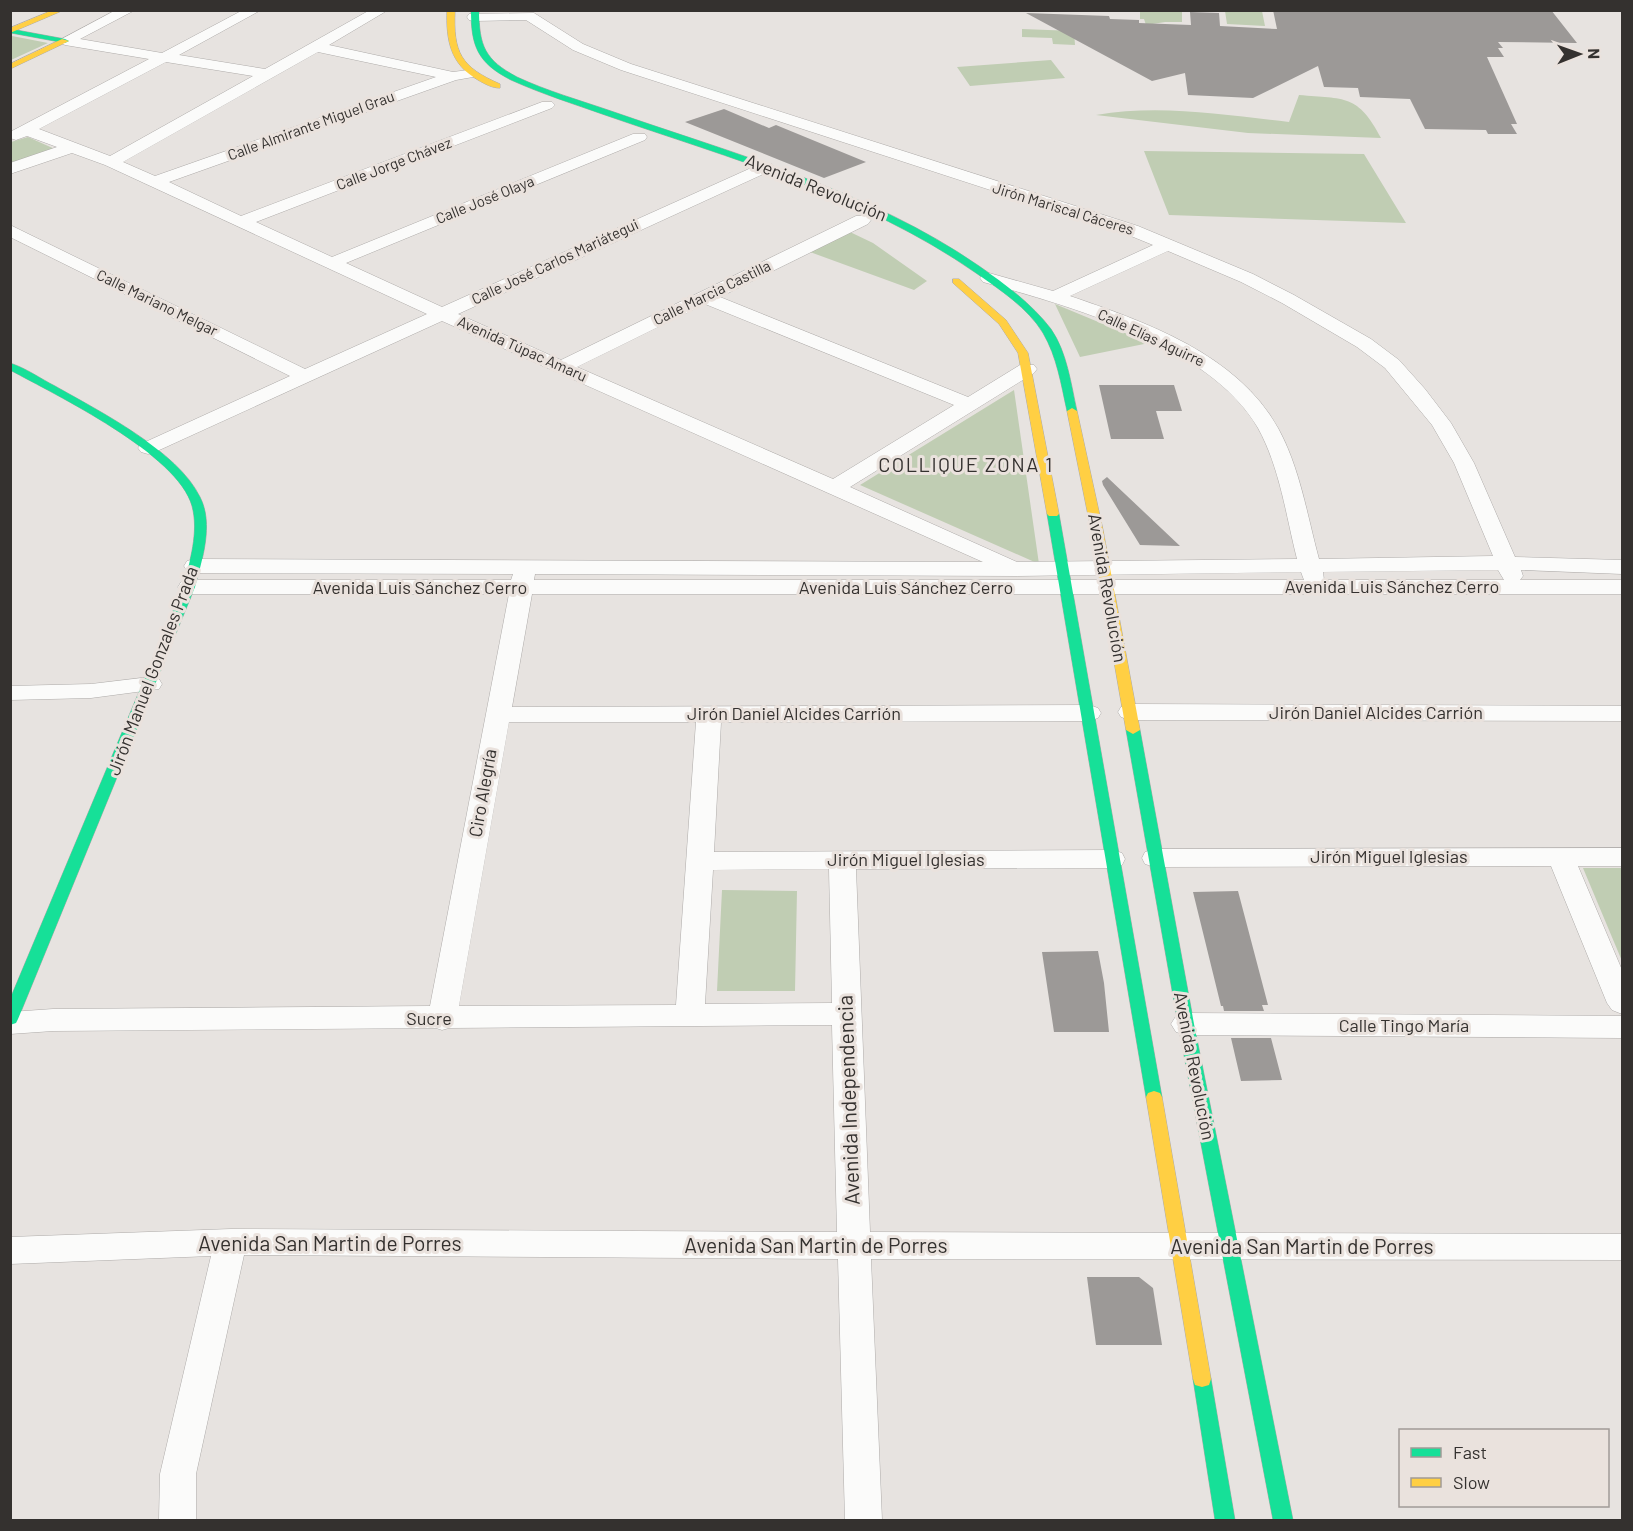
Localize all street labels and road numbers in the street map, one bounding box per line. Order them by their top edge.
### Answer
street label: Calle Almirante Miguel Grau [225,86,397,164]
street label: Calle Jorge Chávez [333,133,454,193]
street label: Avenida Revolución [742,149,890,225]
street label: Calle José Olaya [433,171,536,227]
street label: Jirón Mariscal Cáceres [991,178,1136,238]
street label: Calle José Carlos Mariátegui [468,214,641,308]
street label: Calle Marcia Castilla [650,256,773,328]
street label: Calle Mariano Melgar [94,265,221,339]
street label: Calle Elías Aguirre [1095,304,1208,370]
street label: Avenida Túpac Amaru [455,311,590,385]
street label: Avenida Revolución [1084,512,1132,664]
street label: Jirón Manuel Gonzales Prada [102,563,202,778]
street label: Avenida Luis Sánchez Cerro [1285,575,1499,597]
street label: Avenida Luis Sánchez Cerro [313,576,527,598]
street label: Avenida Luis Sánchez Cerro [799,576,1013,598]
street label: Jirón Daniel Alcides Carrión [1269,701,1483,723]
street label: Jirón Daniel Alcides Carrión [687,702,901,724]
street label: Ciro Alegría [463,747,501,839]
street label: Jirón Miguel Iglesias [1310,845,1468,867]
street label: Jirón Miguel Iglesias [827,848,985,870]
street label: Avenida Revolución [1170,990,1220,1142]
street label: Avenida Independencia [831,995,864,1205]
street label: Sucre [406,1007,452,1029]
street label: Calle Tingo María [1339,1014,1469,1036]
street label: Avenida San Martin de Porres [198,1230,462,1255]
street label: Avenida San Martin de Porres [684,1232,948,1257]
street label: Avenida San Martin de Porres [1170,1233,1434,1258]

